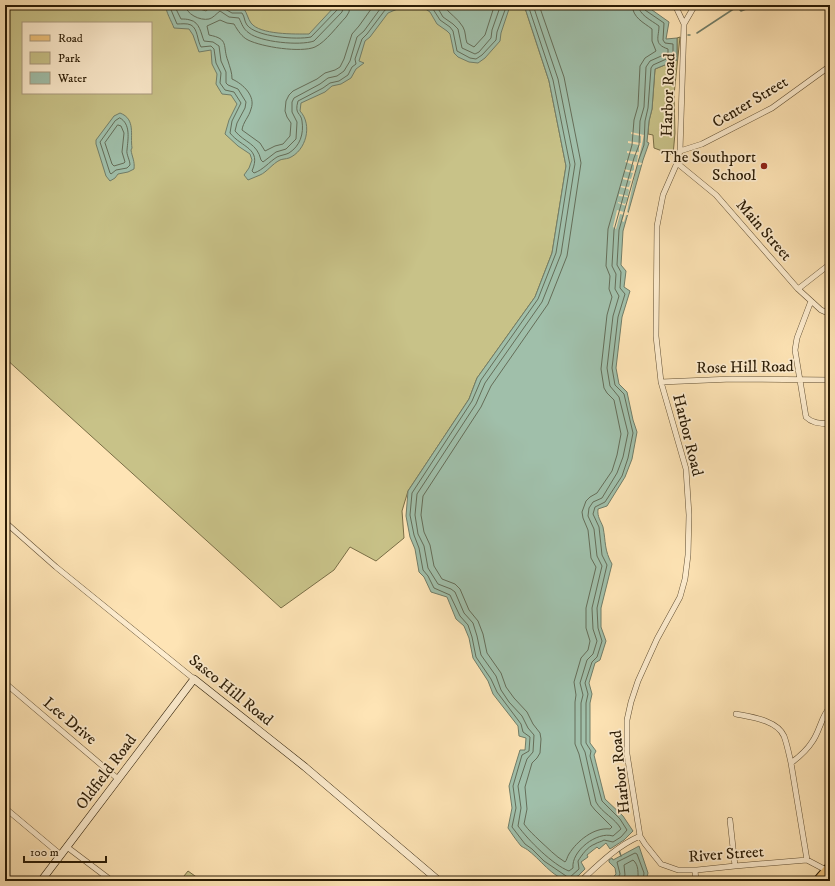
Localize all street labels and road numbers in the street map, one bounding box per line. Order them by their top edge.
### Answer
street label: Harbor Road [657,53,679,137]
street label: Center Street [709,72,791,132]
street label: Main Street [732,195,796,265]
street label: Rose Hill Road [696,356,794,378]
street label: Harbor Road [668,392,708,478]
street label: Sasco Hill Road [185,650,277,730]
street label: Lee Drive [39,693,101,749]
street label: Harbor Road [606,729,634,815]
street label: Oldfield Road [71,730,141,814]
street label: River Street [688,841,764,867]

